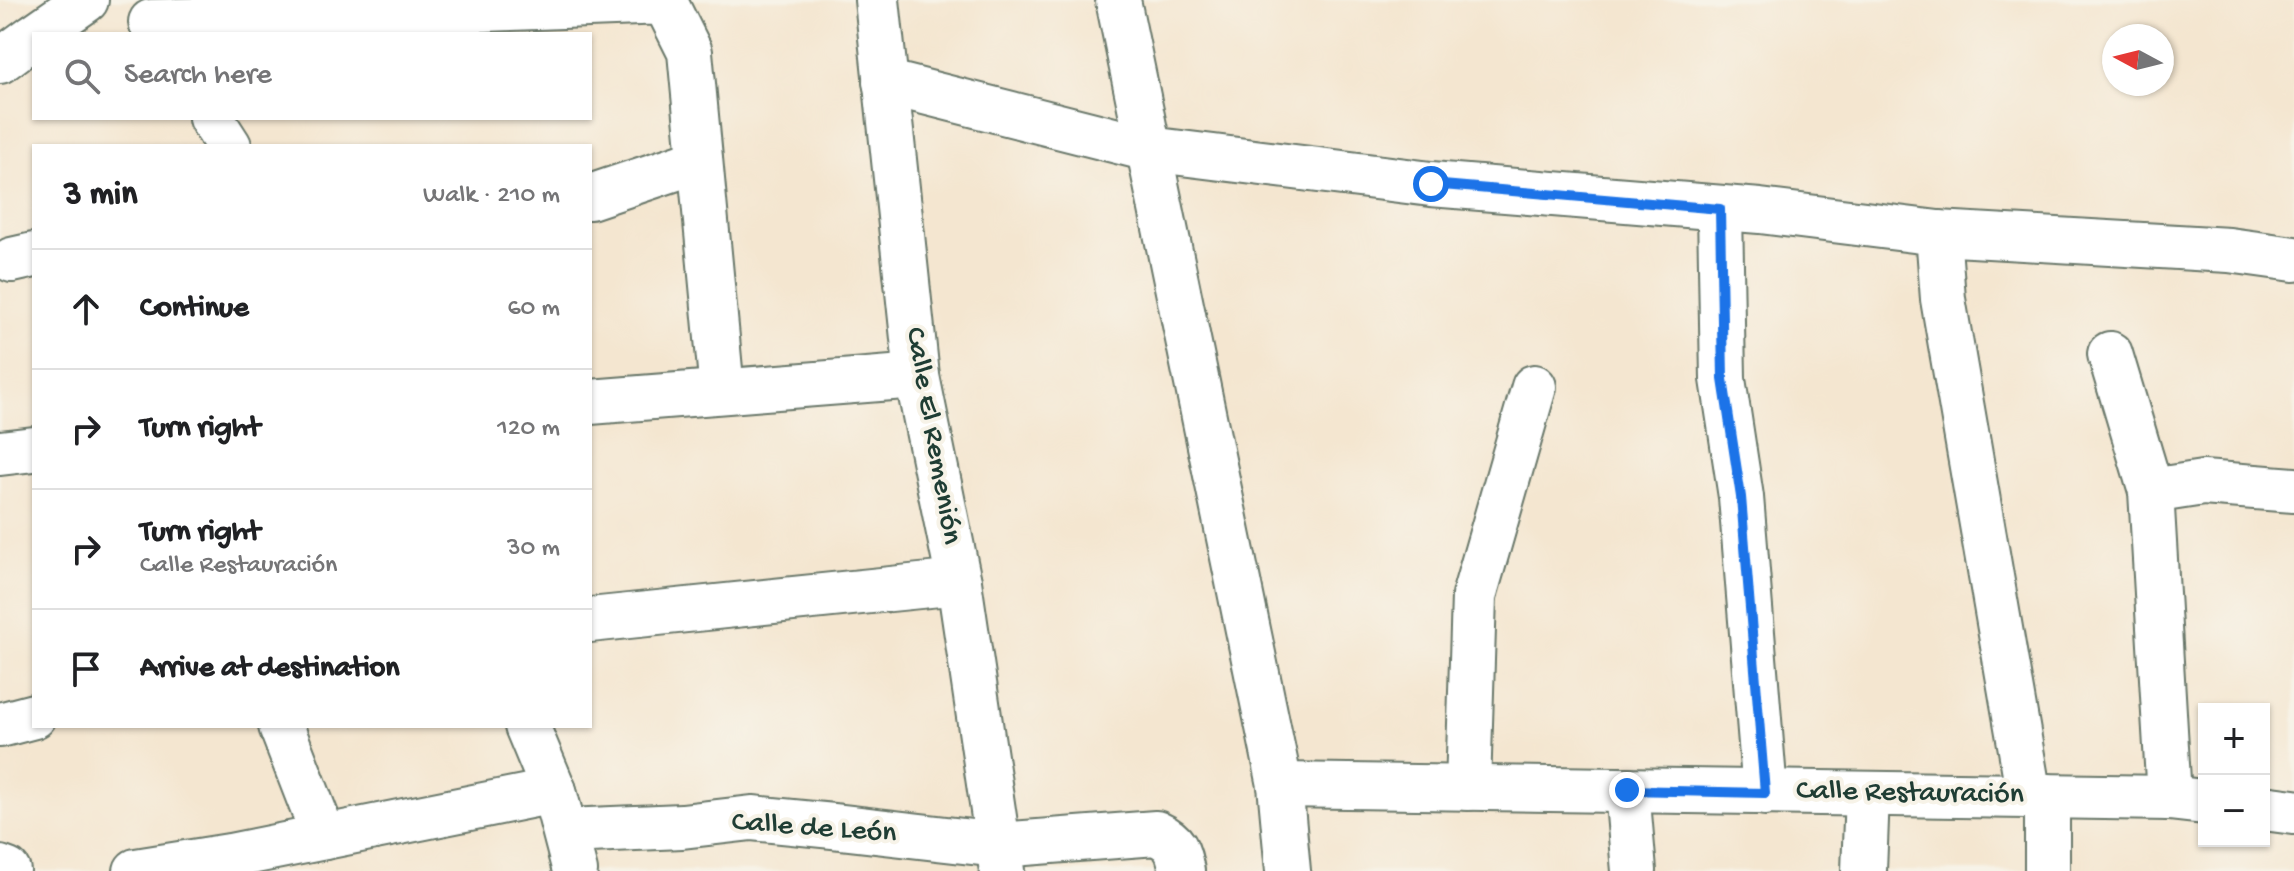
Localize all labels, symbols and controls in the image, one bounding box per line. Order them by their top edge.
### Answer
north arrow [2102,24,2174,96]
search box [32,32,592,120]
icon: search [60,54,104,98]
text: Search here [124,59,272,94]
route start [1413,166,1449,202]
text: 3 min [64,176,137,216]
text: Walk · 210 m [423,181,560,212]
icon: ahead [64,287,108,331]
text: Continue [140,292,249,327]
text: 60 m [507,294,560,325]
street label: Calle El Remenión [896,325,968,547]
icon: right [64,407,108,451]
text: Turn right [140,412,260,447]
text: 120 m [497,414,560,445]
text: Turn right [140,516,260,551]
icon: right [64,527,108,571]
text: 30 m [507,534,560,565]
text: Calle Restauración [140,551,337,582]
icon: arrive [64,647,108,691]
text: Arrive at destination [140,652,400,687]
map controls [2198,703,2270,847]
button: + [2198,703,2270,775]
route end [1609,772,1645,808]
street label: Calle Restauración [1796,775,2024,813]
button: − [2198,775,2270,847]
street label: Calle de León [730,806,898,852]

